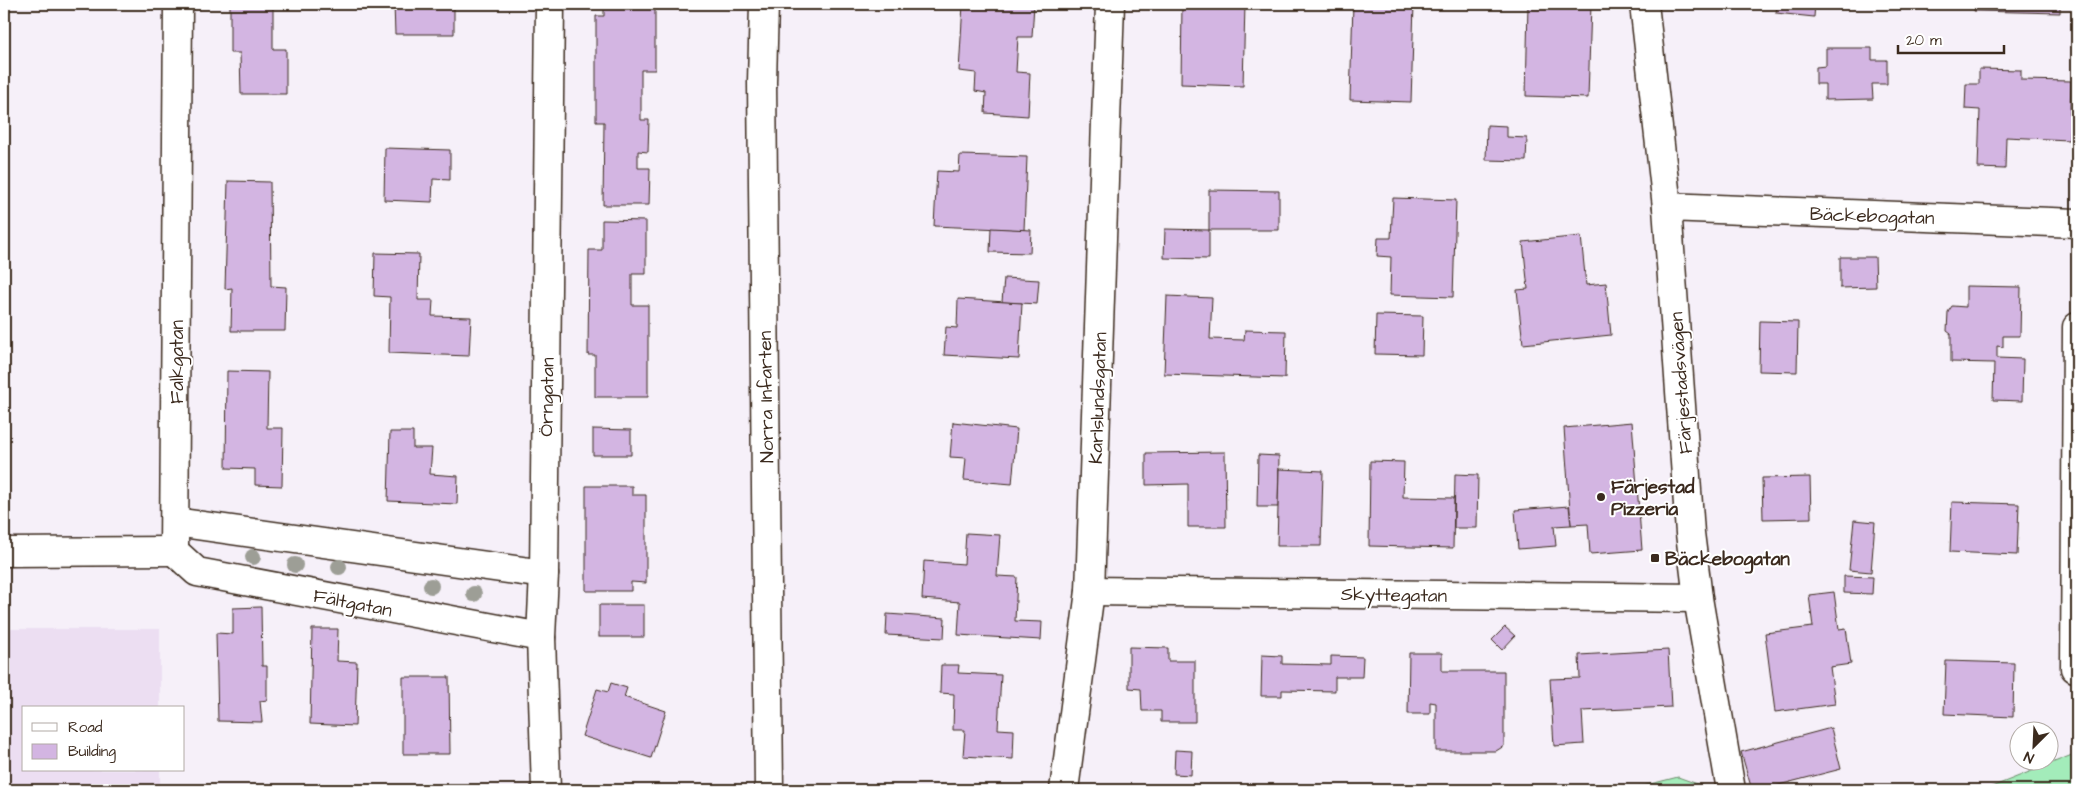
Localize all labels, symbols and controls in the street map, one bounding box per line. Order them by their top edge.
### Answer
scale bar [1898,22,2005,54]
text: 20 m [1906,30,1942,51]
street label: Bäckebogatan [1809,201,1935,233]
street label: Färjestadsvägen [1663,311,1701,455]
street label: Falkgatan [164,320,192,404]
street label: Norra Infarten [752,331,781,463]
street label: Karlslundsgatan [1083,332,1115,464]
street label: Örngatan [533,357,563,437]
place label: Färjestad Pizzeria [1611,474,1695,523]
marker: Färjestad Pizzeria [1595,491,1607,503]
place label: Bäckebogatan [1665,546,1790,574]
marker: Bäckebogatan [1649,552,1661,564]
street label: Skyttegatan [1341,581,1447,611]
street label: Fältgatan [311,583,394,625]
legend [22,706,185,772]
text: Road [68,717,103,738]
north arrow [2008,722,2058,772]
text: Building [68,741,116,763]
text: N [2021,746,2037,768]

